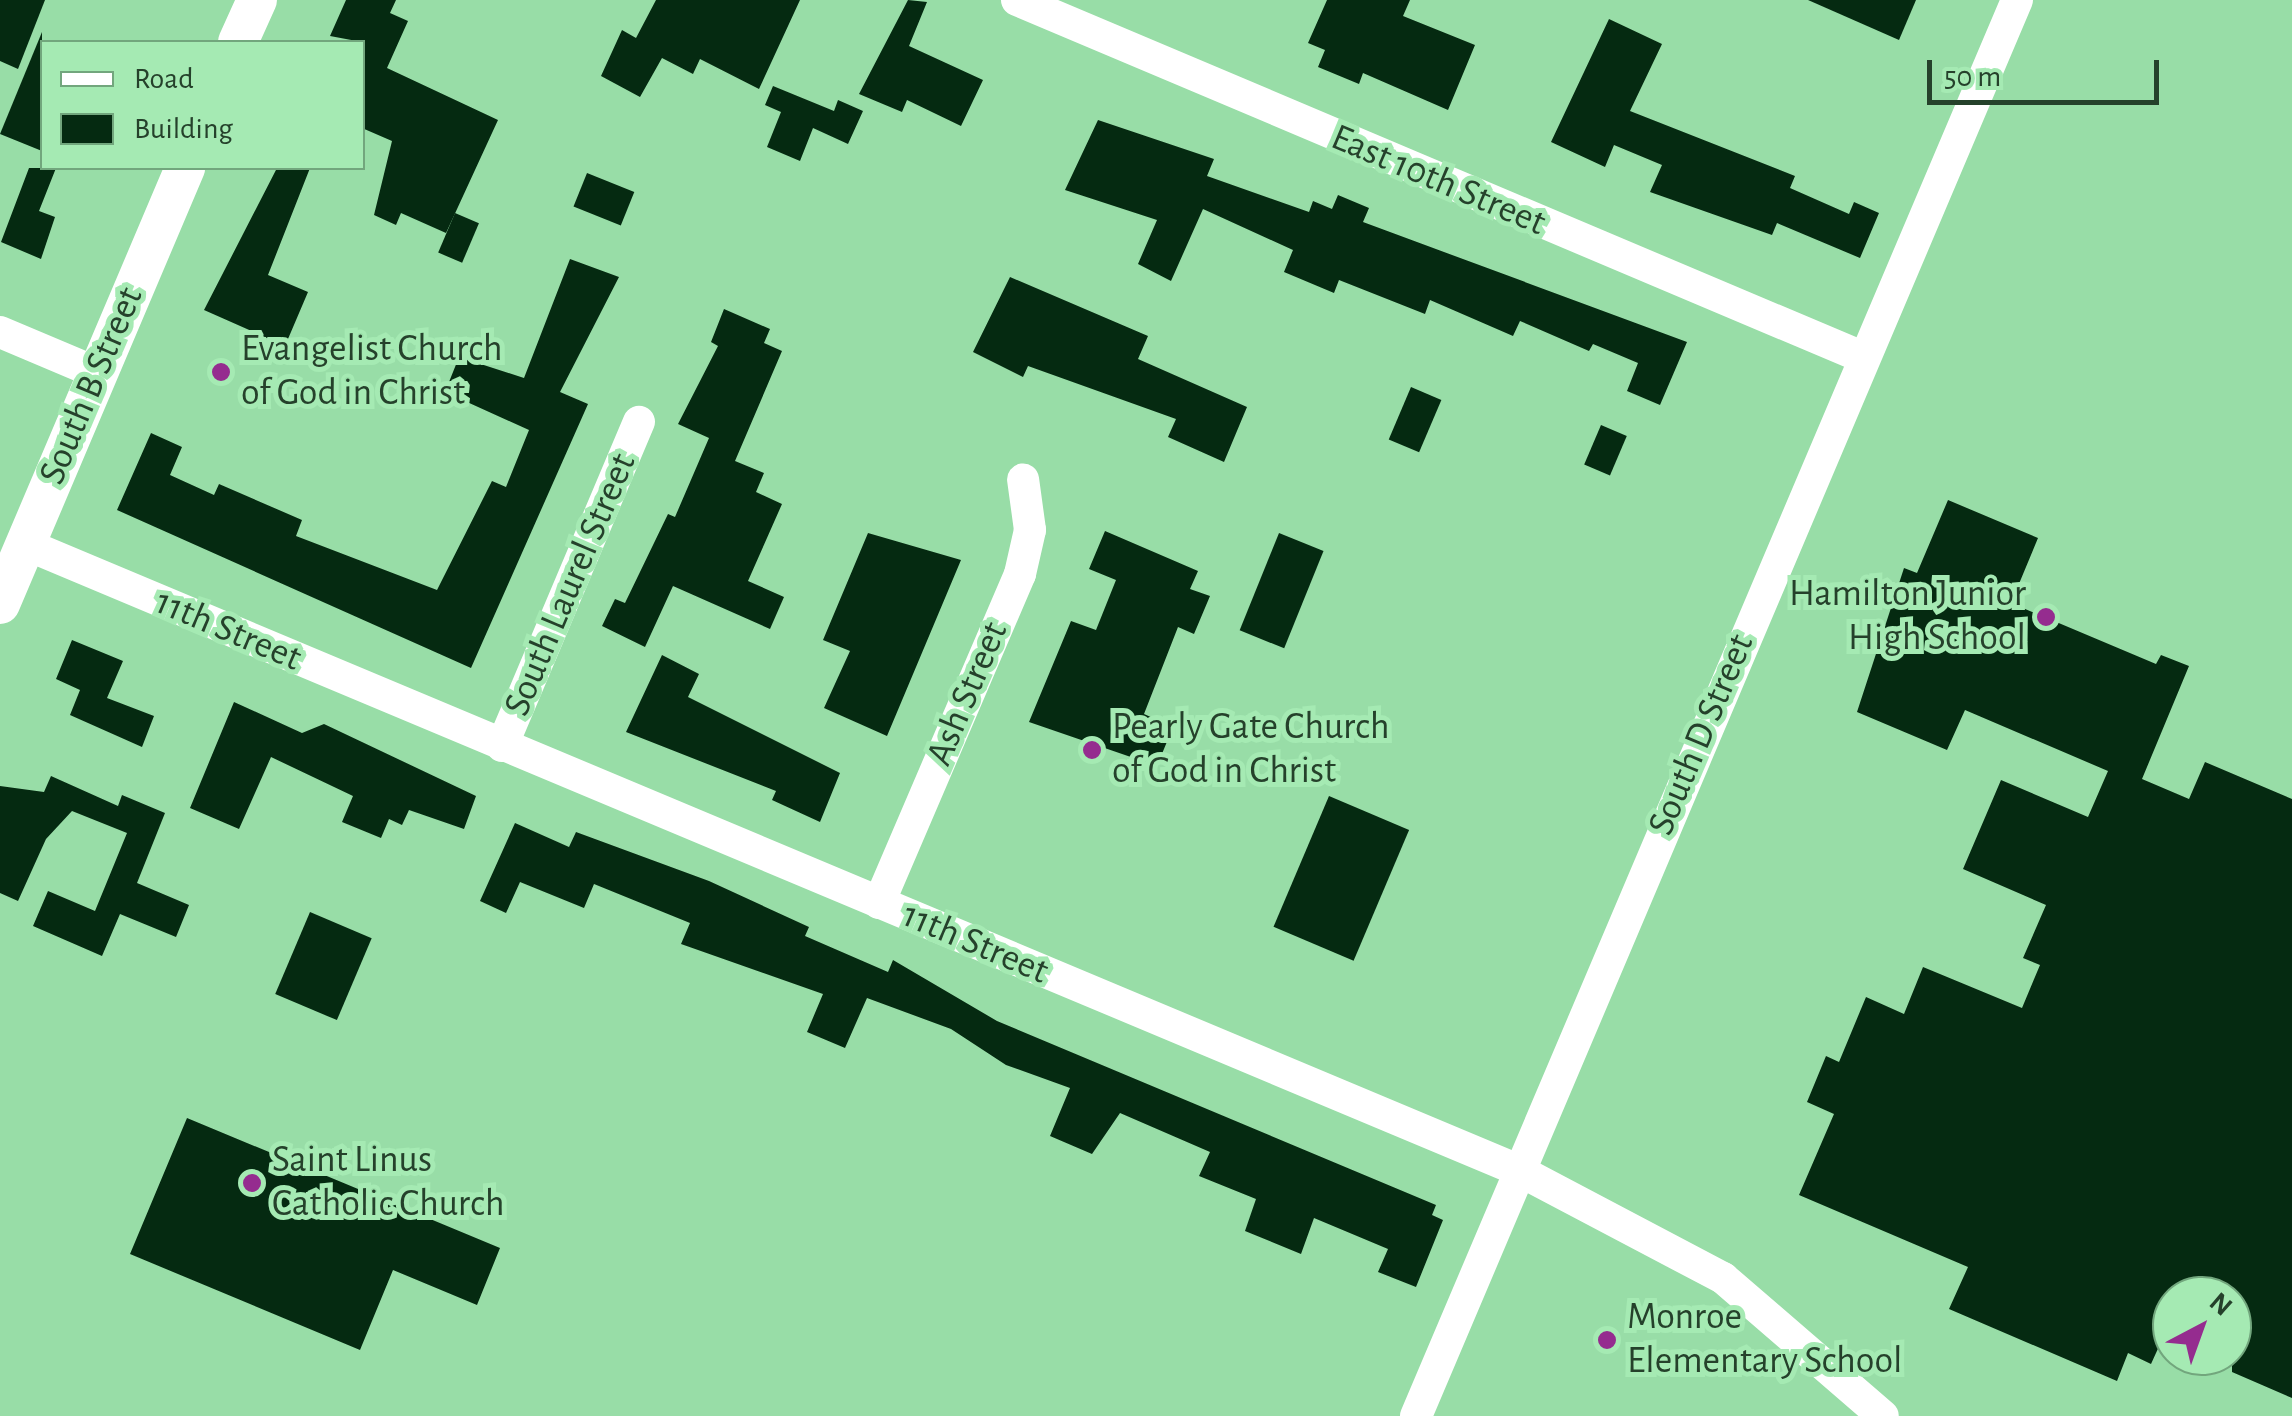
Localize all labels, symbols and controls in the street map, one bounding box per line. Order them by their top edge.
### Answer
legend [40,40,365,170]
scale bar [1932,40,2164,102]
text: 50 m [1944,62,2001,92]
text: Road [134,64,194,94]
text: Building [134,114,233,144]
street label: East 10th Street [1324,115,1552,247]
street label: South B Street [30,281,154,491]
place label: Evangelist Church of God in Christ [241,327,503,416]
marker: Evangelist Church of God in Christ [210,361,232,383]
street label: South Laurel Street [495,447,647,723]
place label: Hamilton Junior High School [1789,572,2026,662]
street label: 11th Street [148,580,308,682]
marker: Hamilton Junior High School [2035,606,2057,628]
street label: Ash Street [917,615,1019,773]
street label: South D Street [1639,628,1765,842]
place label: Pearly Gate Church of God in Christ [1112,705,1390,794]
marker: Pearly Gate Church of God in Christ [1081,739,1103,761]
street label: 11th Street [895,893,1055,995]
place label: Saint Linus Catholic Church [272,1138,504,1228]
marker: Saint Linus Catholic Church [241,1172,263,1194]
north arrow [2152,1276,2252,1376]
text: N [2204,1288,2237,1322]
place label: Monroe Elementary School [1627,1295,1902,1385]
marker: Monroe Elementary School [1596,1329,1618,1351]

